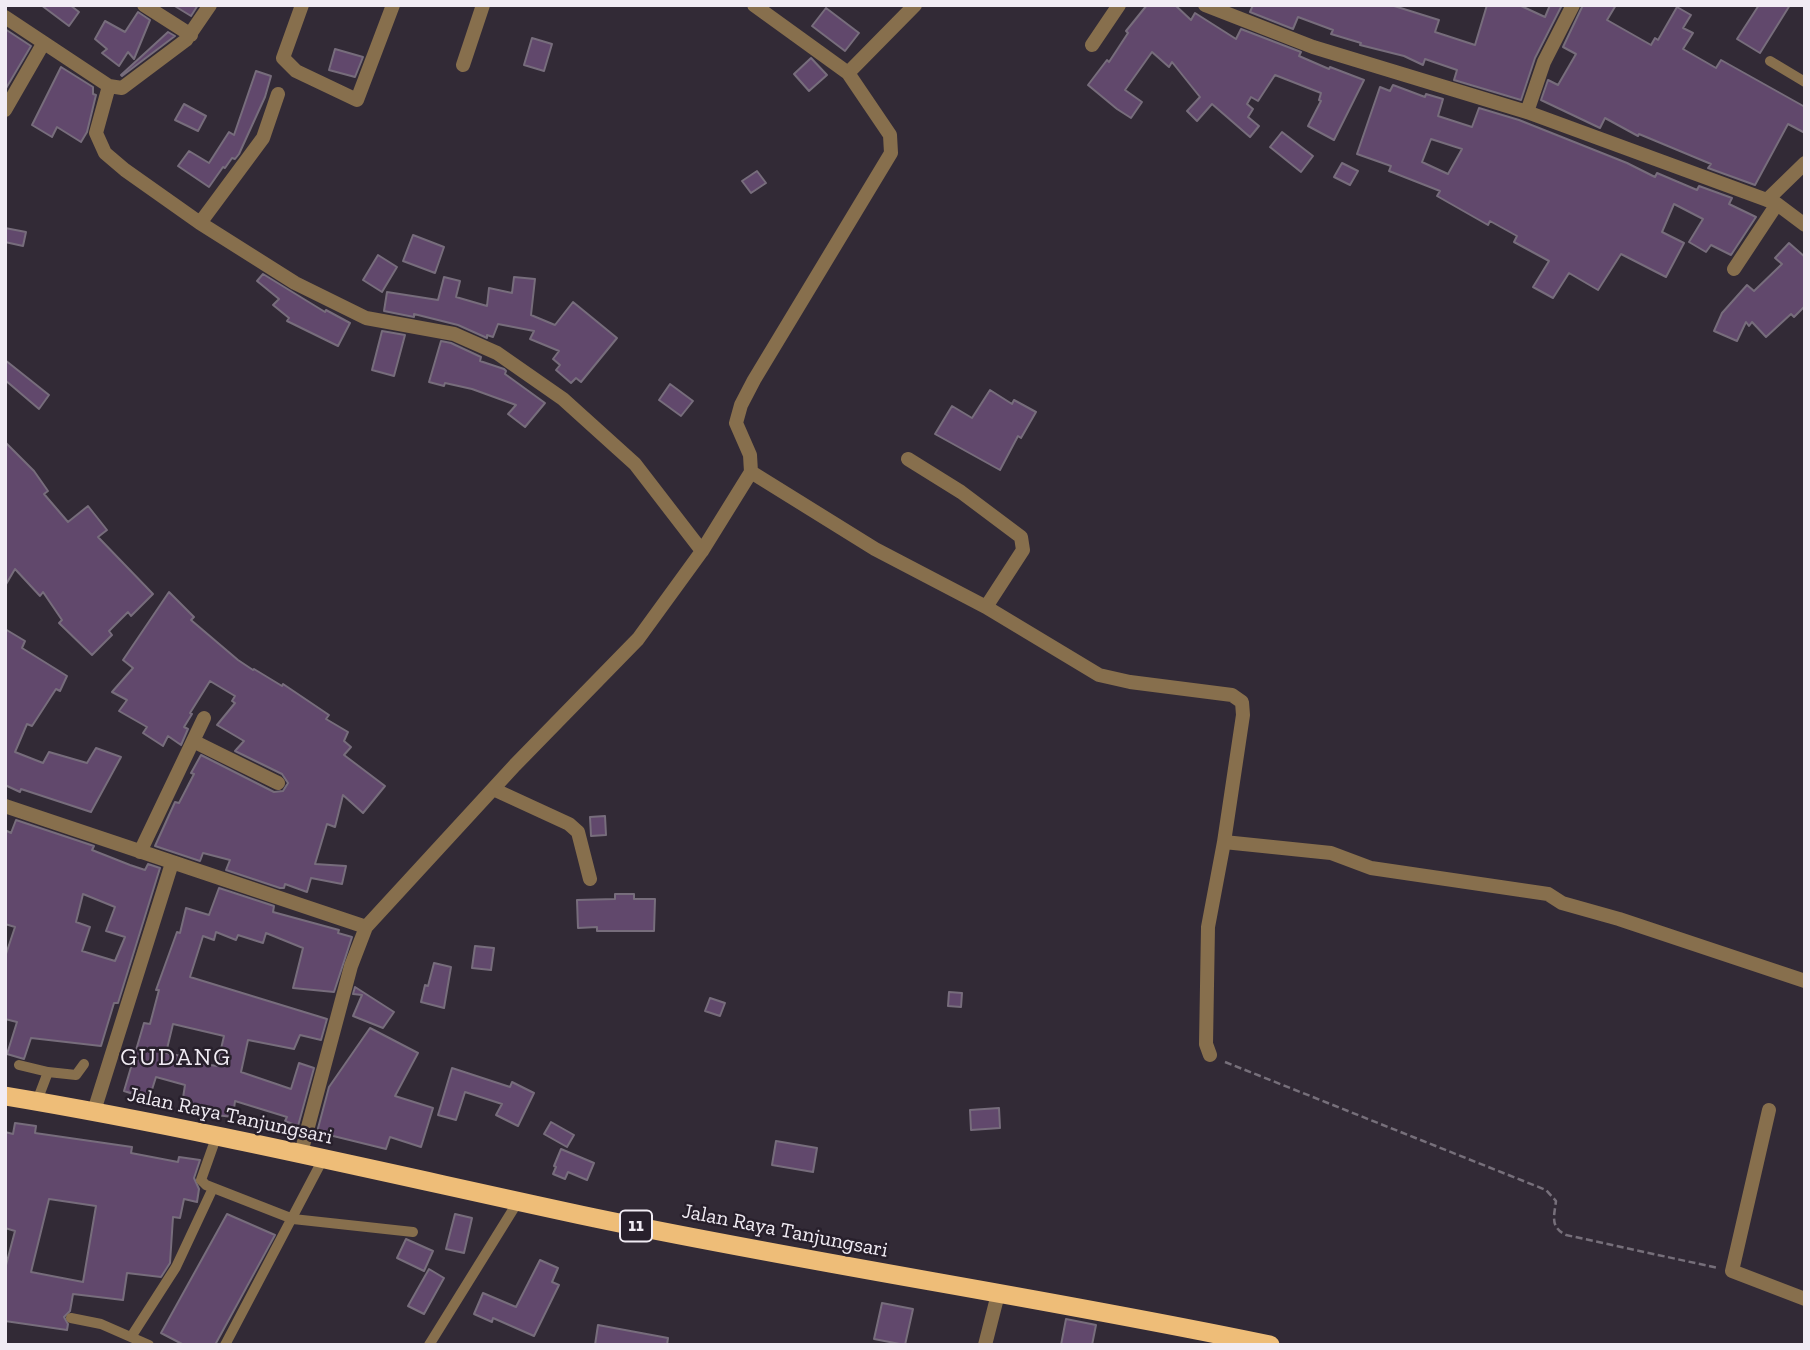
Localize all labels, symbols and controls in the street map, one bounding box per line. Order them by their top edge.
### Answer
district label: GUDANG [121,1044,231,1072]
street label: Jalan Raya Tanjungsari [125,1082,335,1150]
street label: Jalan Raya Tanjungsari [680,1199,890,1263]
road number: 11 [620,1210,652,1242]

